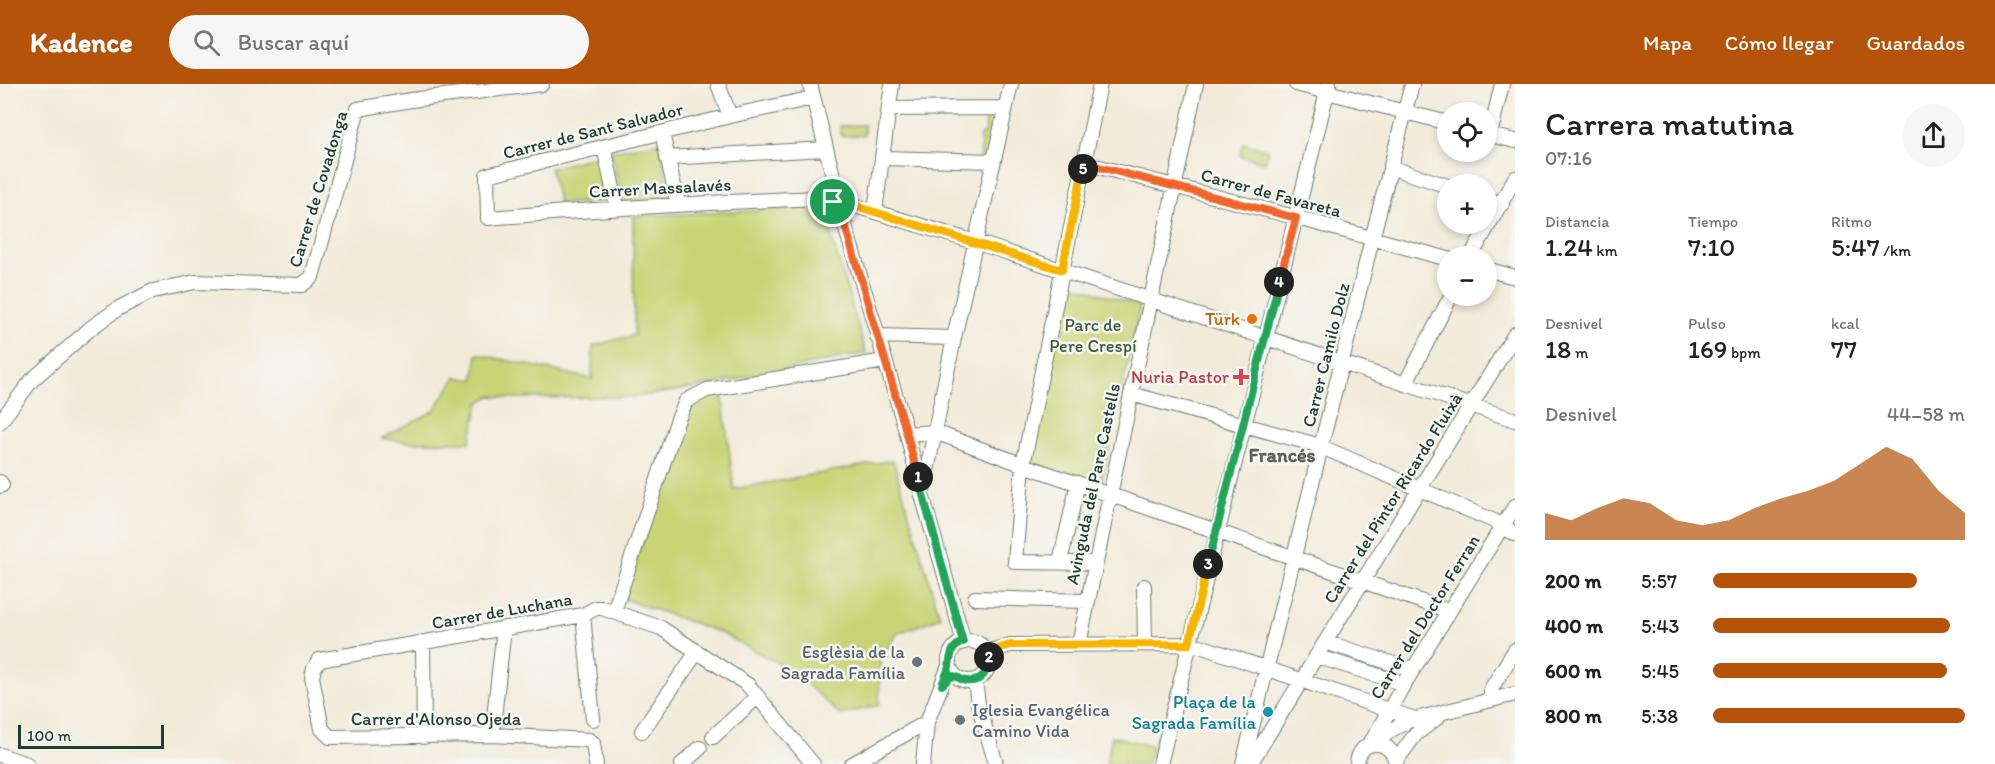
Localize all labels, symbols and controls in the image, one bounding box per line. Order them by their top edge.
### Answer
search box [169,15,589,69]
text: Kadence [30,25,133,59]
icon: search [190,26,223,59]
text: Buscar aquí [238,29,349,56]
text: Mapa [1643,30,1692,55]
text: Cómo llegar [1725,30,1834,55]
text: Guardados [1867,30,1965,55]
street label: Carrer de Sant Salvador [501,98,686,164]
map controls [1437,102,1497,306]
button: locate [1437,102,1497,162]
text: Carrera matutina [1545,104,1794,143]
button: share [1902,104,1965,167]
street label: Carrer de Covadonga [284,107,353,270]
text: 07:16 [1545,146,1592,170]
pin: 5 [1068,154,1098,184]
text: 5 [1079,159,1087,178]
street label: Carrer de Favareta [1198,164,1344,222]
street label: Carrer Massalavés [588,173,732,203]
button: + [1437,174,1497,234]
pin [807,176,858,227]
icon: arrive [816,185,849,218]
text: Distancia [1545,212,1610,231]
text: Tiempo [1688,212,1738,231]
text: Ritmo [1831,212,1872,231]
text: 1.24 [1545,231,1593,263]
text: 7:10 [1688,231,1735,263]
text: 5:47 [1831,231,1880,263]
text: km [1593,241,1618,260]
text: /km [1880,241,1911,260]
button: − [1437,246,1497,306]
pin: 4 [1264,267,1294,297]
text: 4 [1274,272,1284,291]
street label: Carrer Camilo Dolz [1297,280,1355,430]
place label: Türk [1205,308,1240,330]
marker: Türk [1245,312,1259,326]
park label: Parc de Pere Crespí [1049,314,1137,357]
text: Desnivel [1545,314,1603,333]
text: Pulso [1688,314,1726,333]
text: kcal [1831,314,1859,333]
text: 18 [1545,333,1571,365]
text: 169 [1688,333,1727,365]
text: 77 [1831,333,1857,365]
text: m [1571,343,1588,362]
text: bpm [1727,343,1761,362]
place label: Nuria Pastor [1131,366,1230,388]
marker: Nuria Pastor [1234,370,1248,384]
street label: Avinguda del Pare Castells [1061,381,1125,587]
street label: Carrer del Pintor Ricardo Fluixà [1319,388,1467,608]
text: Desnivel [1545,402,1617,426]
text: 44–58 m [1887,402,1965,426]
district label: Francés [1249,443,1316,467]
pin: 1 [903,462,933,492]
text: 1 [914,467,922,486]
street label: Carrer del Doctor Ferran [1365,530,1485,703]
pin: 3 [1193,549,1223,579]
text: 3 [1204,554,1212,573]
text: 200 m [1545,569,1601,593]
text: 5:57 [1641,569,1677,593]
street label: Carrer de Luchana [430,588,575,634]
text: 400 m [1545,614,1603,638]
text: 5:43 [1641,614,1679,638]
place label: Esglèsia de la Sagrada Família [781,641,906,684]
pin: 2 [974,642,1004,672]
text: 2 [985,647,993,666]
marker: Esglèsia de la Sagrada Família [910,655,924,669]
text: 600 m [1545,659,1602,683]
text: 5:45 [1641,659,1679,683]
place label: Plaça de la Sagrada Família [1132,691,1257,734]
place label: Iglesia Evangélica Camino Vida [972,699,1110,742]
text: 800 m [1545,704,1602,728]
text: 5:38 [1641,704,1678,728]
marker: Plaça de la Sagrada Família [1261,705,1275,719]
street label: Carrer d'Alonso Ojeda [351,708,522,730]
marker: Iglesia Evangélica Camino Vida [953,713,967,727]
scale bar [18,722,164,750]
text: 100 m [27,726,71,745]

